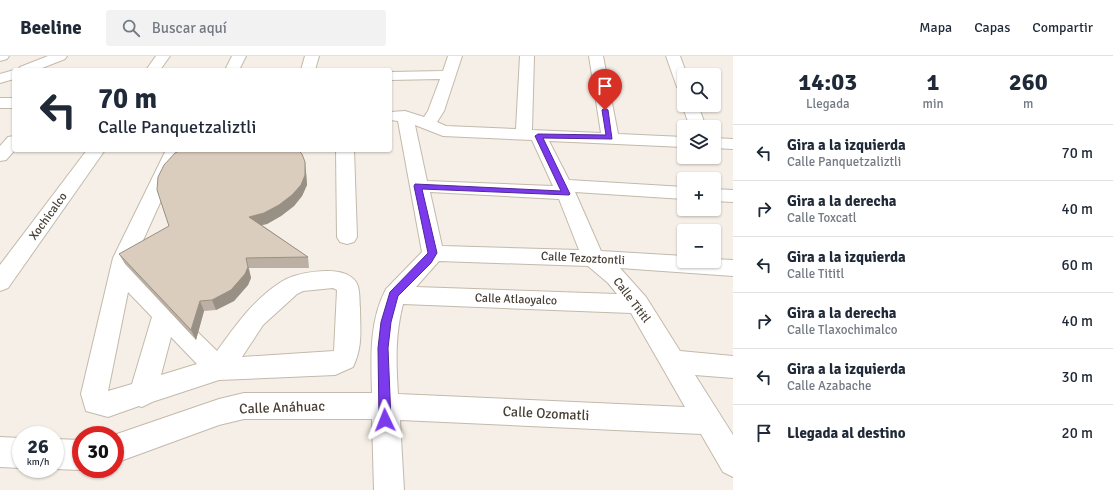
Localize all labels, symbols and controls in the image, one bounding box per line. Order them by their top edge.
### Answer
search box [106,10,386,46]
text: Beeline [20,16,82,40]
icon: search [120,17,142,39]
text: Buscar aquí [152,19,227,37]
text: Mapa [919,19,952,36]
text: Capas [974,19,1010,36]
text: Compartir [1032,19,1093,36]
text: 14:03 [798,67,857,97]
text: 1 [927,67,939,97]
text: 260 [1009,67,1048,97]
map controls [677,68,721,268]
button: search [677,68,721,112]
pin [588,69,622,110]
icon: arrive [594,75,616,97]
text: 70 m [98,82,157,116]
icon: left [32,84,84,136]
text: Llegada [806,96,850,112]
text: min [923,96,944,112]
text: m [1023,96,1033,112]
text: Calle Panquetzaliztli [98,116,256,138]
button: layers [677,120,721,164]
text: Gira a la izquierda [787,136,906,154]
icon: left [753,142,775,164]
text: 70 m [1062,144,1093,162]
text: Calle Panquetzaliztli [787,154,901,170]
button: + [677,172,721,216]
street label: Xochicalco [26,189,71,243]
text: Gira a la derecha [787,192,897,210]
icon: right [753,198,775,220]
text: 40 m [1062,200,1093,218]
text: Calle Toxcatl [787,210,857,226]
button: − [677,224,721,268]
text: Gira a la izquierda [787,248,906,266]
street label: Calle Tezoztontli [541,249,625,268]
icon: left [753,254,775,276]
text: 60 m [1062,256,1093,274]
text: Calle Tititl [787,266,844,282]
street label: Calle Tititl [610,275,654,326]
street label: Calle Atlaoyalco [475,291,557,308]
text: Gira a la derecha [787,304,897,322]
icon: right [753,310,775,332]
text: 40 m [1062,312,1093,330]
text: Calle Tlaxochimalco [787,322,898,338]
text: Gira a la izquierda [787,360,906,378]
icon: left [753,366,775,388]
text: 30 m [1062,368,1093,386]
text: Calle Azabache [787,378,872,394]
street label: Calle Anáhuac [239,397,326,417]
position arrow [364,399,406,441]
street label: Calle Ozomatli [502,403,590,424]
icon: arrive [753,422,775,444]
text: Llegada al destino [787,424,906,442]
text: 20 m [1062,424,1093,442]
speed limit sign: 30 [72,426,124,478]
text: 26 [27,434,49,459]
text: km/h [27,456,49,468]

